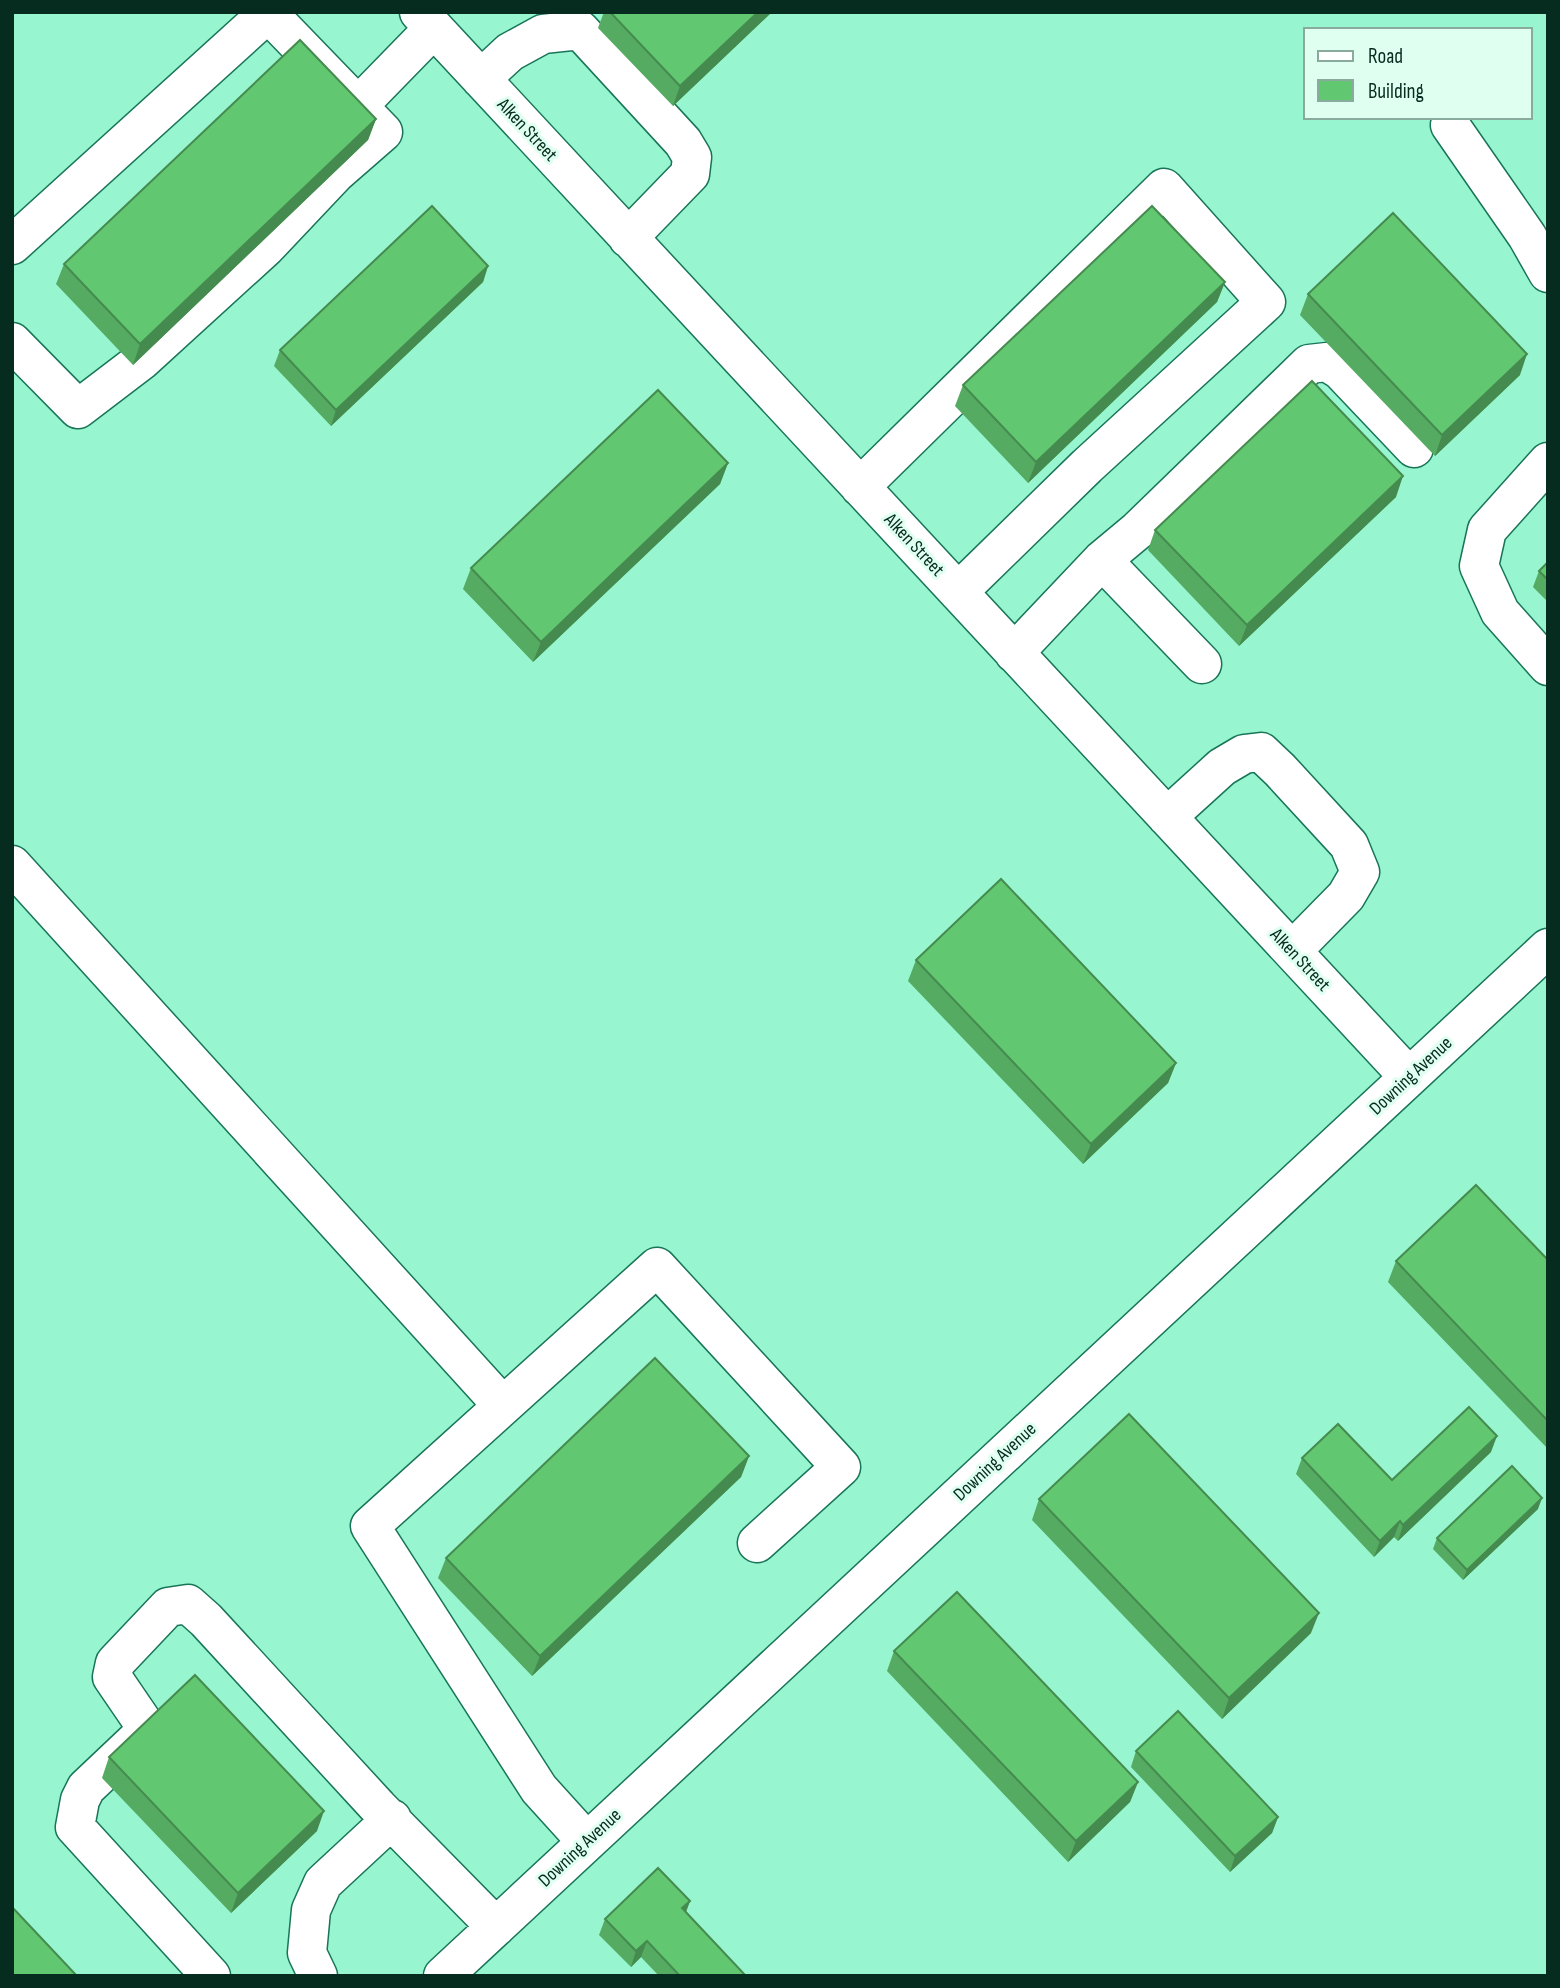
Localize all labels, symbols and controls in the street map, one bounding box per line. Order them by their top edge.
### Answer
legend [1304,28,1532,119]
text: Road [1368,44,1403,69]
text: Building [1368,79,1424,104]
street label: Alken Street [491,93,562,166]
street label: Alken Street [878,508,949,581]
street label: Alken Street [1264,923,1335,996]
street label: Downing Avenue [1365,1032,1457,1120]
street label: Downing Avenue [949,1418,1041,1506]
street label: Downing Avenue [534,1804,626,1892]

